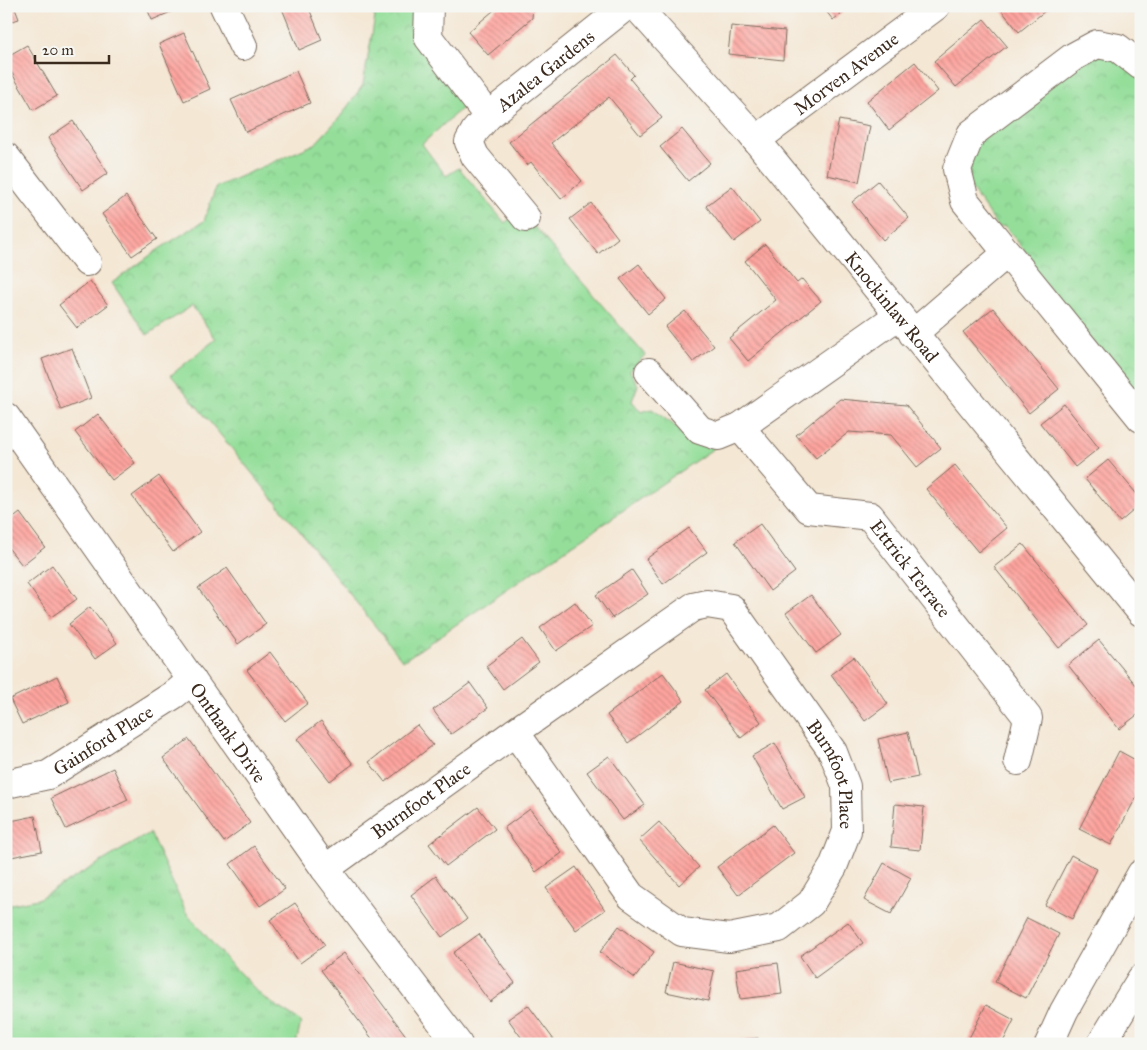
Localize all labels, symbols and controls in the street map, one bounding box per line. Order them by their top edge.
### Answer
street label: Azalea Gardens [491,25,599,117]
street label: Morven Avenue [789,27,903,120]
scale bar [35,32,109,64]
text: 20 m [42,41,74,59]
street label: Knockinlaw Road [840,247,944,367]
street label: Ettrick Terrace [865,515,956,622]
street label: Onthank Drive [185,678,271,787]
street label: Gainford Place [49,700,157,781]
street label: Burnfoot Place [802,715,858,829]
street label: Burnfoot Place [367,757,475,844]

